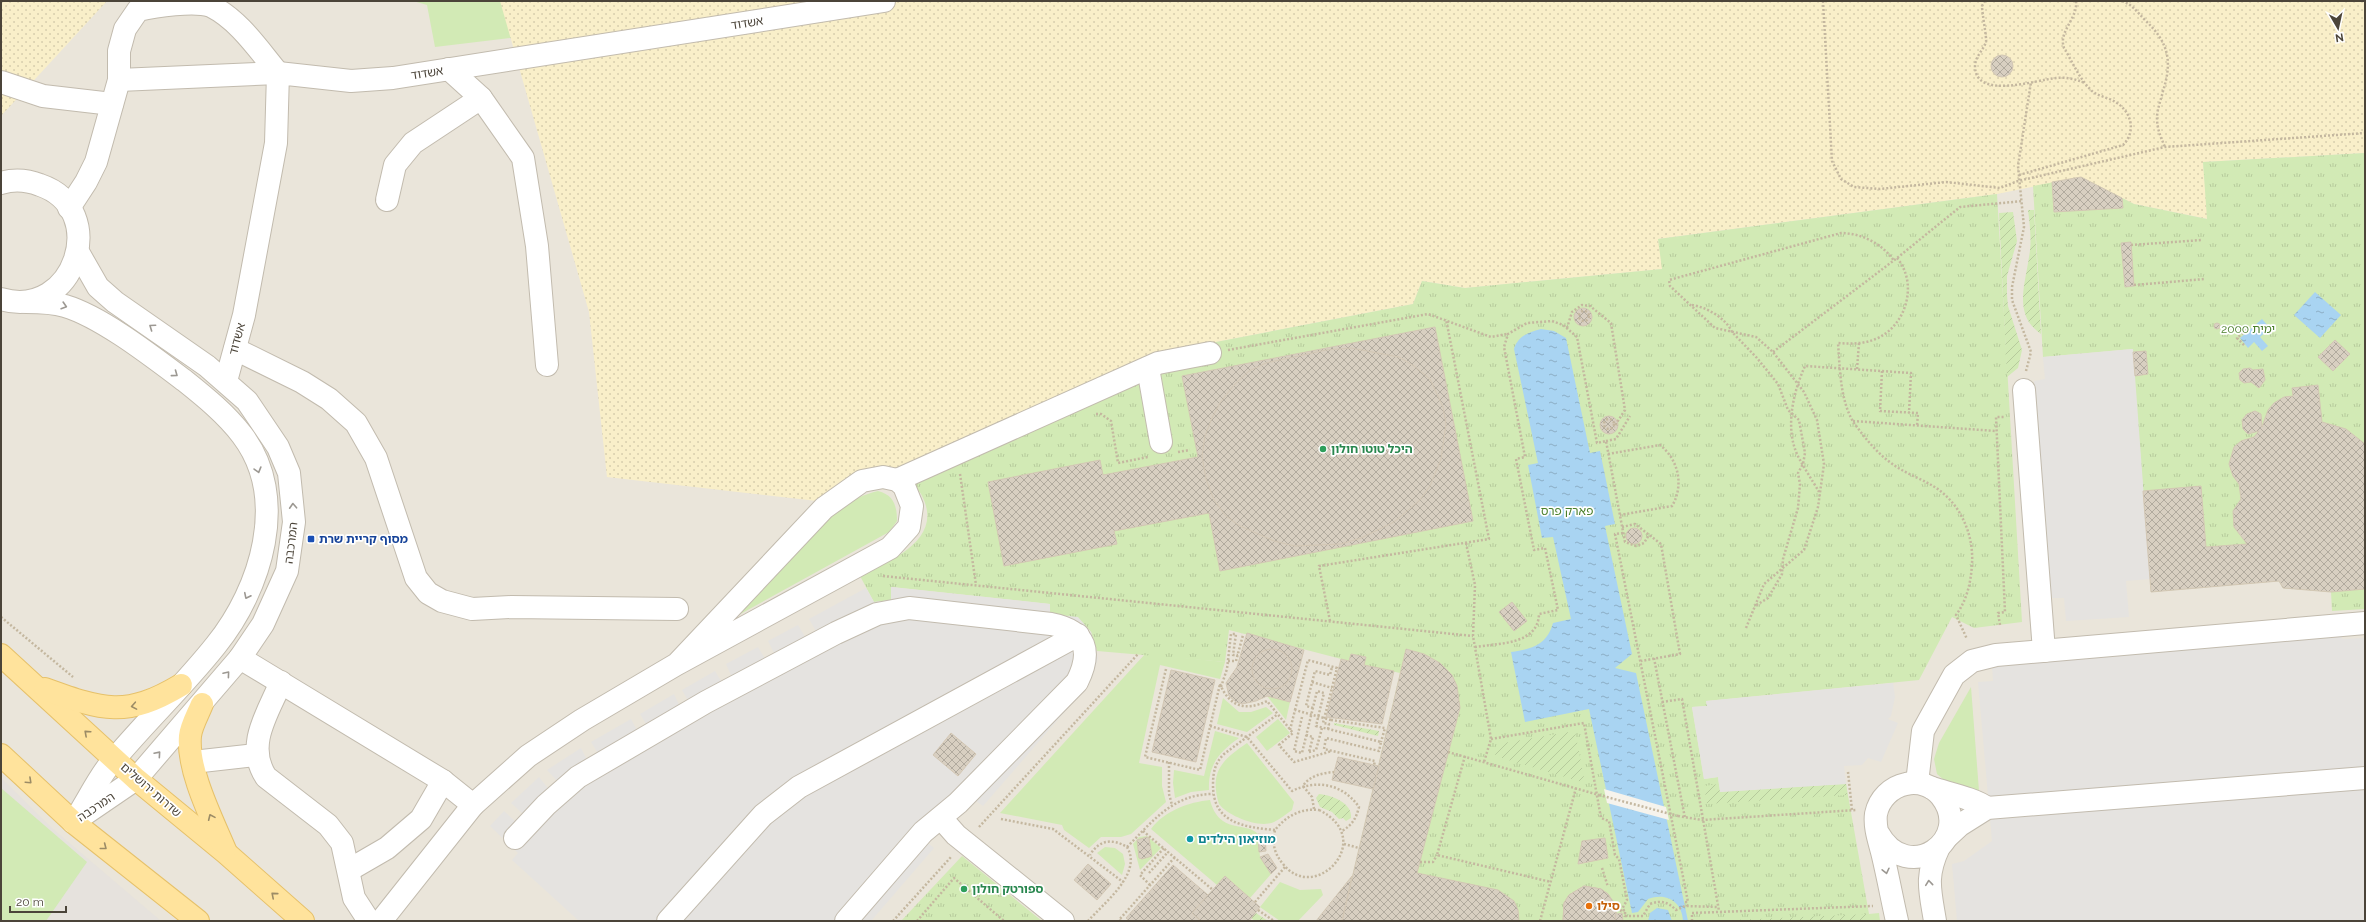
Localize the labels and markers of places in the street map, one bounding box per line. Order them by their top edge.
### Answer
place label: היכל טוטו חולון [1331,442,1413,456]
marker: היכל טוטו חולון [1318,444,1328,454]
place label: מסוף קריית שרת [319,532,408,546]
marker: מסוף קריית שרת [306,534,316,544]
place label: מוזיאון הילדים [1198,832,1276,846]
marker: מוזיאון הילדים [1185,834,1195,844]
place label: ספורטק חולון [972,882,1044,896]
marker: ספורטק חולון [959,884,969,894]
place label: סילו [1597,899,1620,913]
marker: סילו [1584,901,1594,911]

